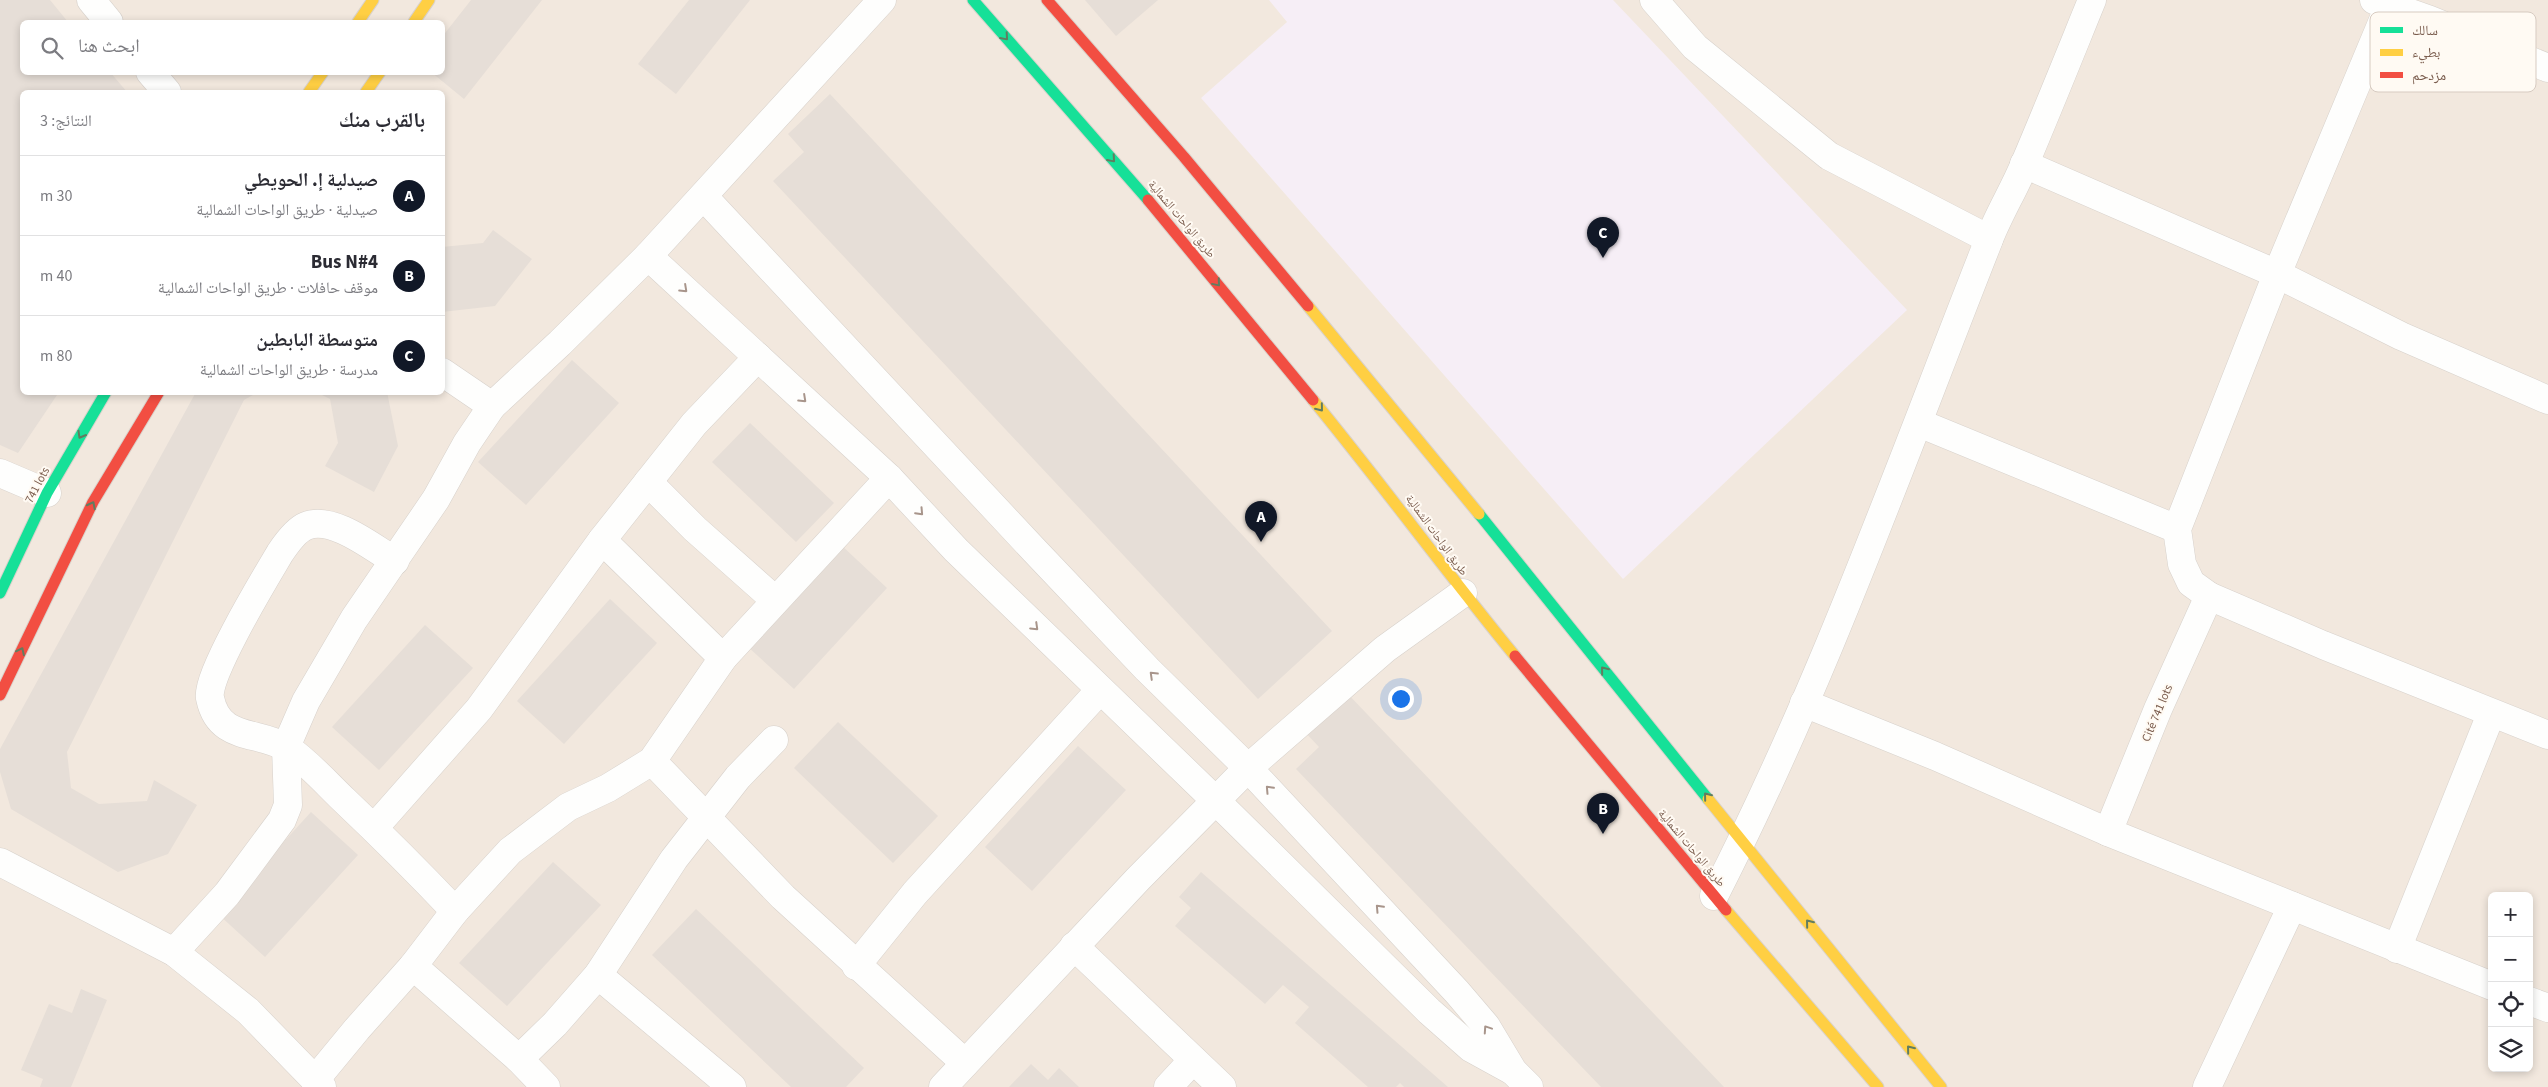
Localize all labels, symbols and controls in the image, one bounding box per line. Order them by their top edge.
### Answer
legend [2370,12,2536,92]
search box [20,20,445,75]
text: سالك [2412,21,2438,41]
one-way arrow [999,31,1008,40]
text: ابحث هنا [78,33,140,60]
icon: search [38,34,66,62]
text: بطيء [2412,43,2441,64]
text: مزدحم [2412,66,2446,86]
text: بالقرب منك [339,105,425,135]
text: النتائج: 3 [40,110,92,132]
one-way arrow [1107,153,1116,162]
text: صيدلية إ. الحويطي [244,167,378,194]
street label: طريق الواحات الشمالية [1144,177,1219,262]
text: 30 m [40,185,72,207]
text: A [404,185,414,207]
text: صيدلية · طريق الواحات الشمالية [196,199,378,221]
pin: C [1587,217,1619,258]
text: Bus N#4 [311,249,378,276]
text: 40 m [40,265,72,287]
text: B [404,265,414,287]
text: موقف حافلات · طريق الواحات الشمالية [158,277,378,299]
one-way arrow [1211,277,1219,286]
one-way arrow [679,283,688,292]
text: متوسطة البابطين [256,327,378,354]
text: 80 m [40,345,72,367]
text: C [404,345,414,367]
text: مدرسة · طريق الواحات الشمالية [200,359,378,381]
one-way arrow [798,393,807,402]
one-way arrow [1315,402,1323,411]
one-way arrow [77,429,87,438]
street label: 741 lots [21,464,54,506]
street label: طريق الواحات الشمالية [1401,491,1472,580]
one-way arrow [86,501,96,510]
pin: A [1245,501,1277,542]
one-way arrow [914,506,923,515]
one-way arrow [1029,621,1038,630]
one-way arrow [15,647,25,656]
one-way arrow [1602,667,1610,676]
one-way arrow [1150,672,1159,681]
street label: Cité 741 lots [2138,682,2177,744]
your location [1388,686,1414,712]
one-way arrow [1266,786,1275,795]
pin: B [1587,793,1619,834]
one-way arrow [1704,793,1712,802]
street label: طريق الواحات الشمالية [1654,806,1729,891]
map controls [2488,892,2533,1072]
button: + [2488,892,2533,937]
one-way arrow [1376,905,1385,914]
one-way arrow [1805,919,1814,928]
button: − [2488,937,2533,982]
button: locate [2488,982,2533,1027]
one-way arrow [1484,1026,1493,1035]
button: layers [2488,1027,2533,1072]
one-way arrow [1907,1046,1916,1055]

